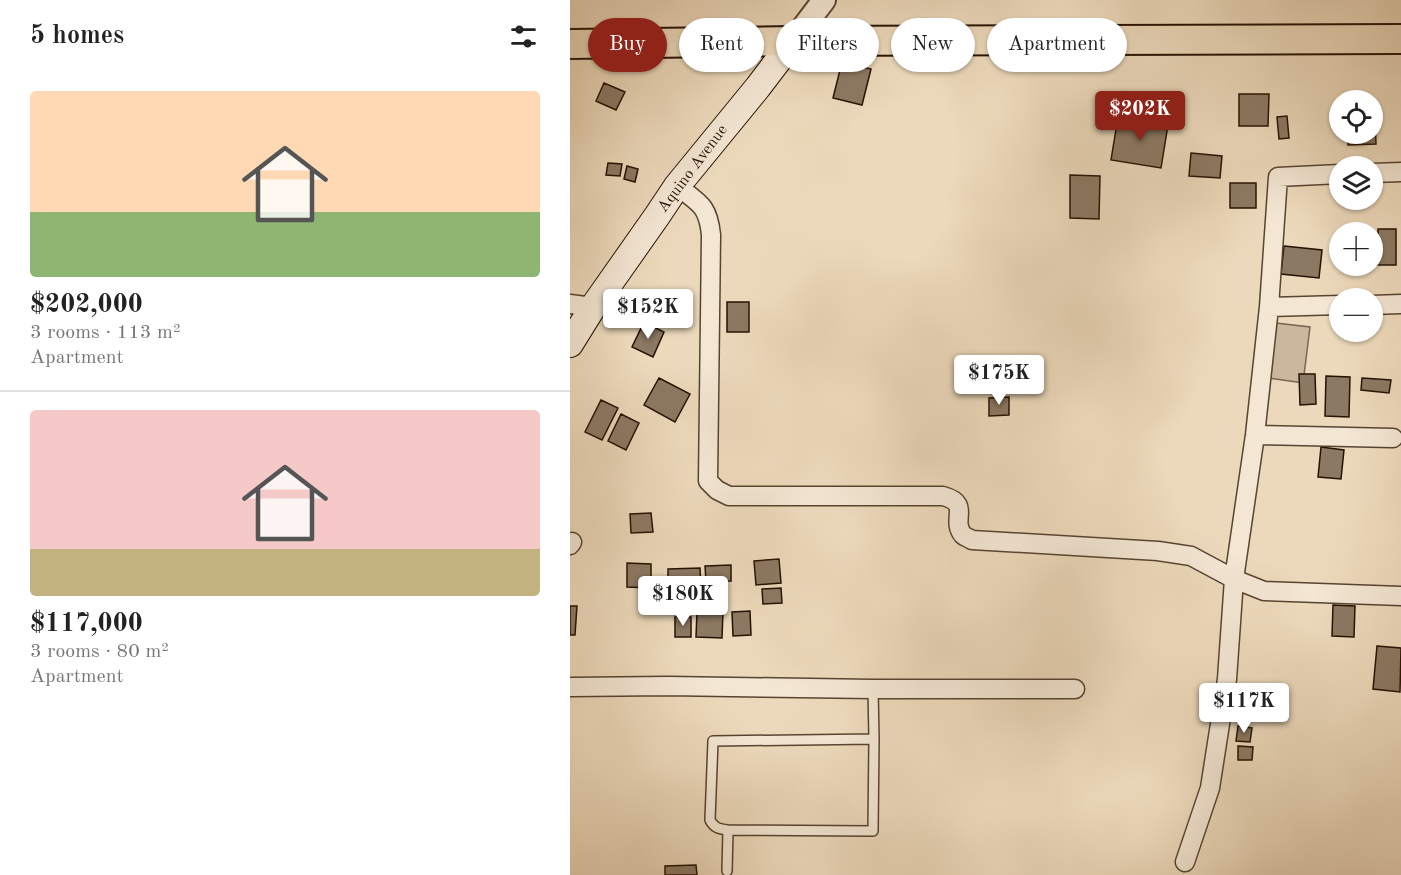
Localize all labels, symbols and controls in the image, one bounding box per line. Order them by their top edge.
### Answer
chip: Buy [588,18,667,72]
chip: Rent [679,18,764,72]
chip: Filters [776,18,879,72]
chip: New [891,18,975,72]
chip: Apartment [987,18,1127,72]
icon: filters [507,20,540,53]
text: 5 homes [30,23,124,49]
map controls [1329,90,1383,342]
button: locate [1329,90,1383,144]
pin: $202K [1098,91,1182,142]
text: $202K [1109,100,1171,120]
street label: Aquino Avenue [655,122,731,216]
icon: home [231,130,339,238]
button: layers [1329,156,1383,210]
button: + [1329,222,1383,276]
button: − [1329,288,1383,342]
pin: $152K [606,289,690,340]
text: $202,000 [30,292,143,318]
text: $152K [617,298,679,318]
text: 3 rooms · 113 m² [30,323,180,343]
text: Apartment [30,348,124,368]
pin: $175K [957,355,1041,406]
text: $175K [968,364,1030,384]
icon: home [231,449,339,557]
pin: $180K [641,576,725,627]
text: $180K [652,585,714,605]
text: $117,000 [30,611,143,637]
text: 3 rooms · 80 m² [30,642,169,662]
text: Apartment [30,667,124,687]
pin: $117K [1202,683,1286,734]
text: $117K [1213,692,1275,712]

